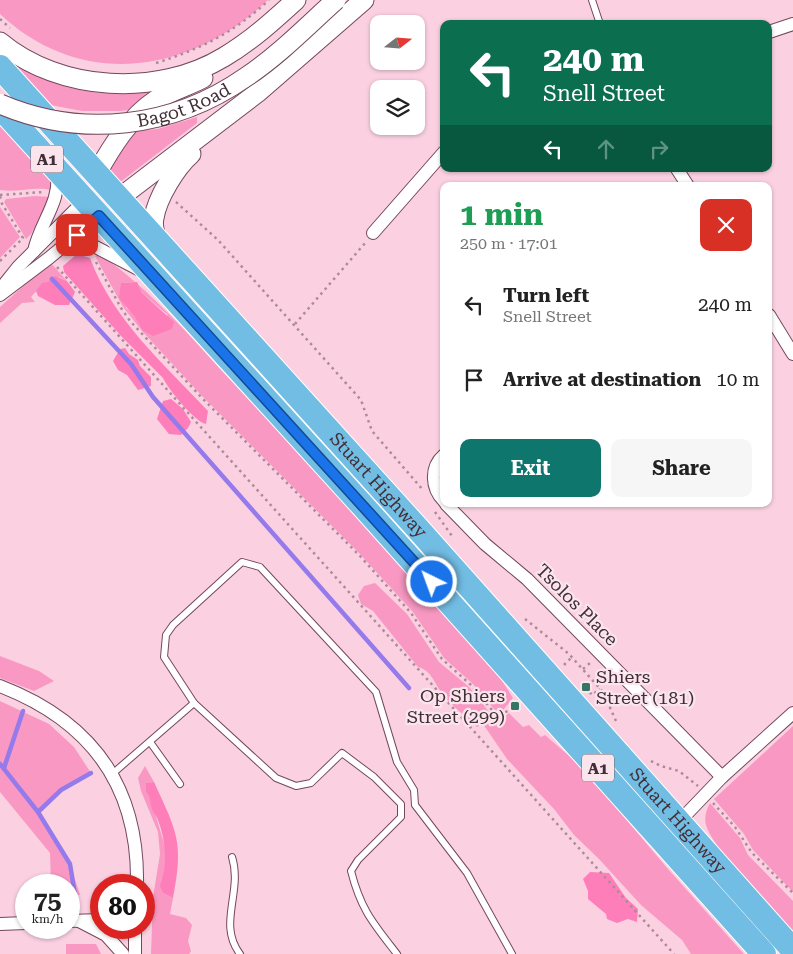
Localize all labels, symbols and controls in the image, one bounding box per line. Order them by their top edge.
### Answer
north arrow [370,15,425,70]
map controls [370,15,425,135]
text: 240 m [543,39,644,80]
icon: left [460,40,525,105]
street label: Bagot Road [135,78,234,131]
button: layers [370,80,425,135]
text: Snell Street [543,81,665,106]
icon: left [539,135,567,163]
icon: ahead [592,135,620,163]
icon: right [645,135,673,163]
road number: A1 [31,146,63,172]
text: 1 min [460,197,543,232]
button: close [700,199,752,251]
pin [56,214,98,256]
icon: arrive [63,221,91,249]
text: 250 m · 17:01 [460,234,558,253]
text: Turn left [503,284,589,307]
icon: left [460,291,488,319]
text: 240 m [698,293,752,316]
text: Snell Street [503,307,592,326]
icon: arrive [460,366,488,394]
text: Arrive at destination [503,368,701,391]
text: 10 m [716,368,760,391]
street label: Stuart Highway [326,428,432,542]
button: Exit [460,439,601,497]
button: Share [611,439,752,497]
position arrow [405,555,457,607]
street label: Tsolos Place [532,559,623,650]
place label: Shiers Street (181) [596,666,694,708]
marker: Shiers Street (181) [580,681,592,693]
place label: Op Shiers Street (299) [407,685,505,727]
marker: Op Shiers Street (299) [509,700,521,712]
road number: A1 [582,754,614,781]
street label: Stuart Highway [626,763,731,878]
speed limit sign: 80 [90,874,155,939]
text: 75 [33,886,62,915]
text: km/h [31,912,64,926]

